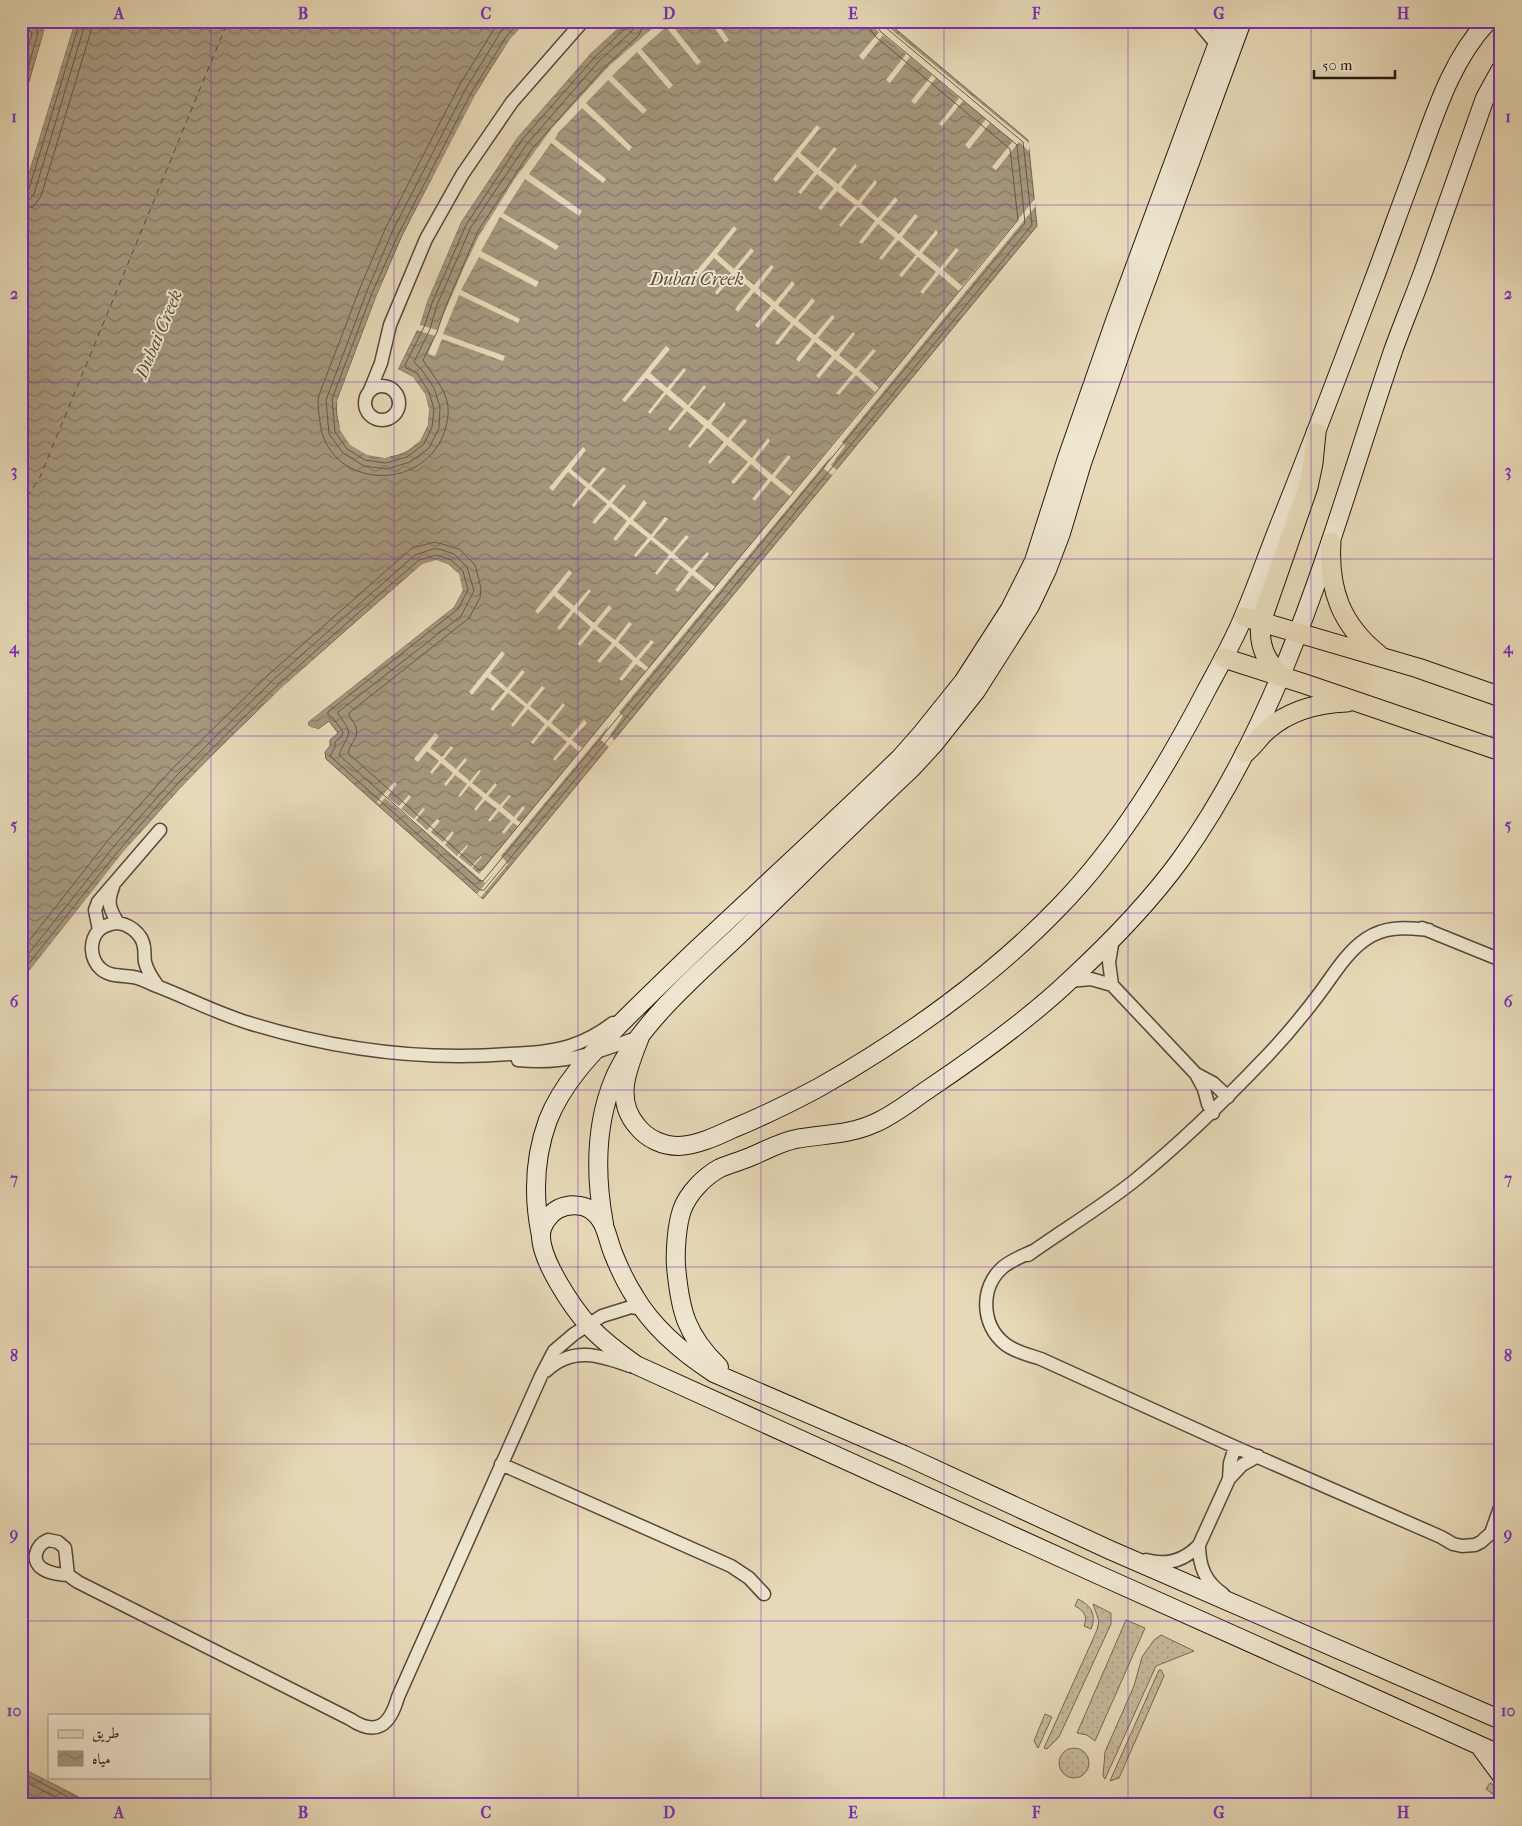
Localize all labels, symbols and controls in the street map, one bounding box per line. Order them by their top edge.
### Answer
text: A [113,4,125,23]
text: B [298,4,308,23]
text: C [481,4,492,23]
text: D [663,4,675,23]
text: E [848,4,858,23]
text: F [1031,4,1041,23]
text: G [1213,4,1225,23]
text: H [1397,4,1410,23]
scale bar [1314,48,1396,80]
text: 50 m [1322,56,1353,74]
text: 1 [11,107,17,126]
text: 1 [1505,107,1511,126]
water label: Dubai Creek [649,269,744,290]
text: 2 [10,284,18,303]
text: 2 [1504,284,1512,303]
water label: Dubai Creek [131,287,187,382]
text: 3 [11,461,17,481]
text: 3 [1505,461,1511,481]
text: 4 [8,638,20,658]
text: 4 [1502,638,1514,658]
text: 5 [11,815,18,834]
text: 5 [1505,815,1512,834]
text: 6 [10,992,19,1011]
text: 6 [1504,992,1513,1011]
text: 7 [9,1169,18,1188]
text: 7 [1503,1169,1512,1188]
text: 8 [10,1346,18,1365]
text: 8 [1504,1346,1512,1365]
text: 9 [9,1524,18,1544]
text: 9 [1503,1524,1512,1544]
text: 10 [7,1701,21,1720]
text: 10 [1501,1701,1515,1720]
legend [48,1714,210,1778]
text: طريق [92,1724,119,1743]
text: مياه [92,1750,110,1768]
text: A [113,1803,125,1822]
text: B [298,1803,308,1822]
text: C [481,1803,492,1822]
text: D [663,1803,675,1822]
text: E [848,1803,858,1822]
text: F [1031,1803,1041,1822]
text: G [1213,1803,1225,1822]
text: H [1397,1803,1410,1822]

